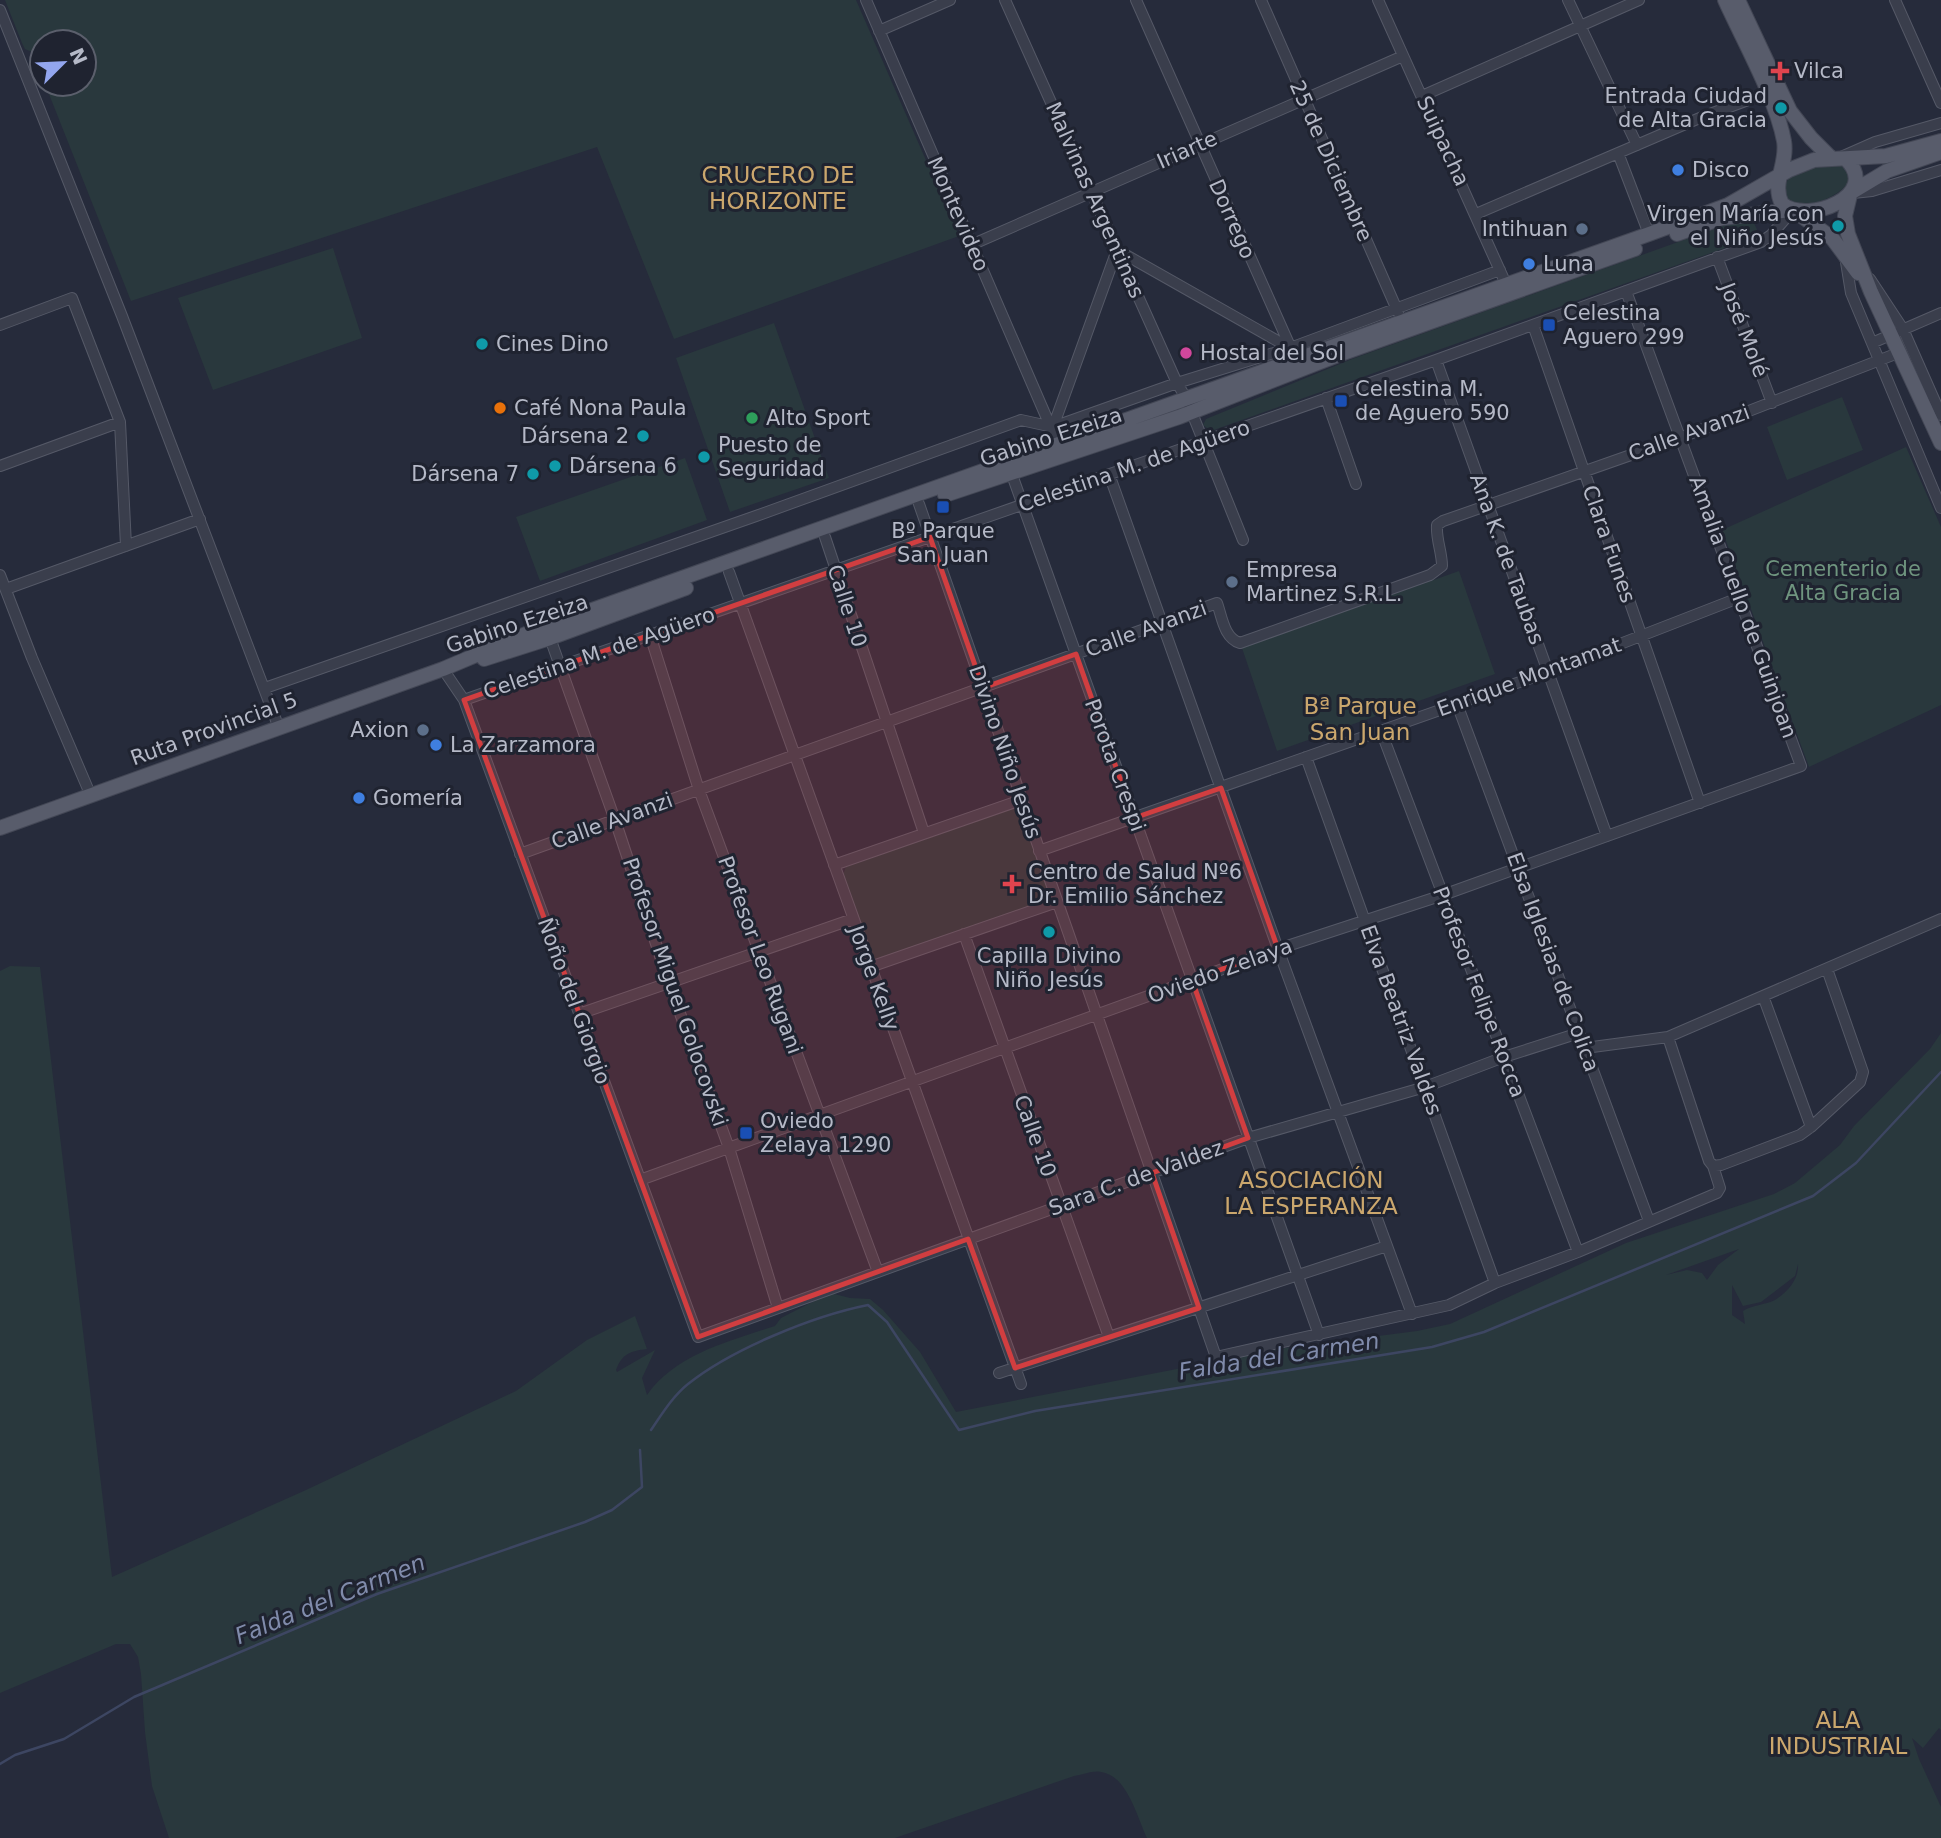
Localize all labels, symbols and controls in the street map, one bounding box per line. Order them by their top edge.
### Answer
north arrow [28,28,98,98]
text: N [65,44,92,68]
place label: Vilca [1794,59,1844,83]
marker: Vilca [1772,63,1788,79]
street label: 25 de Diciembre [1285,77,1377,245]
place label: Entrada Ciudad de Alta Gracia [1604,84,1767,132]
street label: Suipacha [1412,92,1474,190]
street label: Malvinas Argentinas [1041,98,1149,302]
marker: Entrada Ciudad de Alta Gracia [1773,100,1789,116]
street label: Iriarte [1153,126,1221,174]
street label: Montevideo [922,153,994,275]
place label: Disco [1692,158,1749,182]
district label: CRUCERO DE HORIZONTE [701,162,855,214]
marker: Disco [1670,162,1686,178]
street label: Dorrego [1204,175,1260,263]
place label: Virgen María con el Niño Jesús [1647,202,1824,250]
place label: Intihuan [1482,217,1568,241]
marker: Virgen María con el Niño Jesús [1830,218,1846,234]
marker: Intihuan [1574,221,1590,237]
place label: Luna [1543,252,1594,276]
marker: Luna [1521,256,1537,272]
street label: José Molé [1714,277,1773,381]
place label: Celestina Aguero 299 [1563,301,1685,349]
marker: Celestina Aguero 299 [1541,317,1557,333]
place label: Cines Dino [496,332,609,356]
marker: Cines Dino [474,336,490,352]
place label: Hostal del Sol [1200,341,1344,365]
marker: Hostal del Sol [1178,345,1194,361]
place label: Celestina M. de Aguero 590 [1355,377,1510,425]
marker: Celestina M. de Aguero 590 [1333,393,1349,409]
place label: Café Nona Paula [514,396,687,420]
marker: Café Nona Paula [492,400,508,416]
street label: Calle Avanzi [1625,400,1753,466]
street label: Gabino Ezeiza [977,403,1125,471]
place label: Alto Sport [766,406,870,430]
marker: Alto Sport [744,410,760,426]
street label: Celestina M. de Agüero [1015,415,1253,517]
place label: Dársena 2 [521,424,629,448]
marker: Dársena 2 [635,428,651,444]
place label: Puesto de Seguridad [718,433,825,481]
marker: Puesto de Seguridad [696,449,712,465]
place label: Dársena 6 [569,454,677,478]
marker: Dársena 6 [547,458,563,474]
place label: Dársena 7 [411,462,519,486]
marker: Dársena 7 [525,466,541,482]
street label: Ana K. de Taubas [1465,470,1549,648]
street label: Amalia Cuello de Guinjoan [1684,473,1802,741]
street label: Clara Funes [1578,482,1640,606]
marker: Bº Parque San Juan [935,499,951,515]
place label: Bº Parque San Juan [891,519,995,567]
park label: Cementerio de Alta Gracia [1765,557,1921,605]
place label: Empresa Martinez S.R.L. [1246,558,1403,606]
street label: Calle 10 [822,562,872,650]
marker: Empresa Martinez S.R.L. [1224,574,1240,590]
street label: Gabino Ezeiza [443,590,591,658]
street label: Calle Avanzi [1082,596,1210,662]
street label: Celestina M. de Agüero [480,602,718,704]
street label: Enrique Montamat [1434,633,1624,721]
street label: Divino Niño Jesús [964,662,1046,842]
street label: Ruta Provincial 5 [127,688,301,770]
district label: Bª Parque San Juan [1303,693,1417,745]
street label: Porota Crespi [1080,695,1150,835]
place label: Axion [350,718,409,742]
marker: Axion [415,722,431,738]
place label: La Zarzamora [450,733,596,757]
marker: La Zarzamora [428,737,444,753]
place label: Gomería [373,786,463,810]
street label: Calle Avanzi [548,788,676,854]
marker: Gomería [351,790,367,806]
street label: Elsa Iglesias de Colica [1502,849,1604,1075]
street label: Profesor Leo Rugani [713,853,807,1057]
street label: Profesor Miguel Golocovski [618,855,732,1129]
place label: Centro de Salud Nº6 Dr. Emilio Sánchez [1028,860,1242,908]
marker: Centro de Salud Nº6 Dr. Emilio Sánchez [1002,874,1022,894]
street label: Profesor Felipe Rocca [1428,883,1530,1101]
street label: Ñoño del Giorgio [533,914,617,1088]
street label: Jorge Kelly [843,920,904,1034]
street label: Elva Beatriz Valdes [1355,922,1447,1118]
marker: Capilla Divino Niño Jesús [1041,924,1057,940]
street label: Oviedo Zelaya [1145,934,1295,1008]
place label: Capilla Divino Niño Jesús [977,944,1121,992]
street label: Calle 10 [1009,1092,1061,1180]
place label: Oviedo Zelaya 1290 [760,1109,891,1157]
marker: Oviedo Zelaya 1290 [738,1125,754,1141]
street label: Sara C. de Valdez [1045,1135,1227,1221]
district label: ASOCIACIÓN LA ESPERANZA [1224,1166,1398,1219]
water label: Falda del Carmen [1177,1327,1381,1385]
water label: Falda del Carmen [231,1549,429,1649]
district label: ALA INDUSTRIAL [1769,1707,1907,1759]

